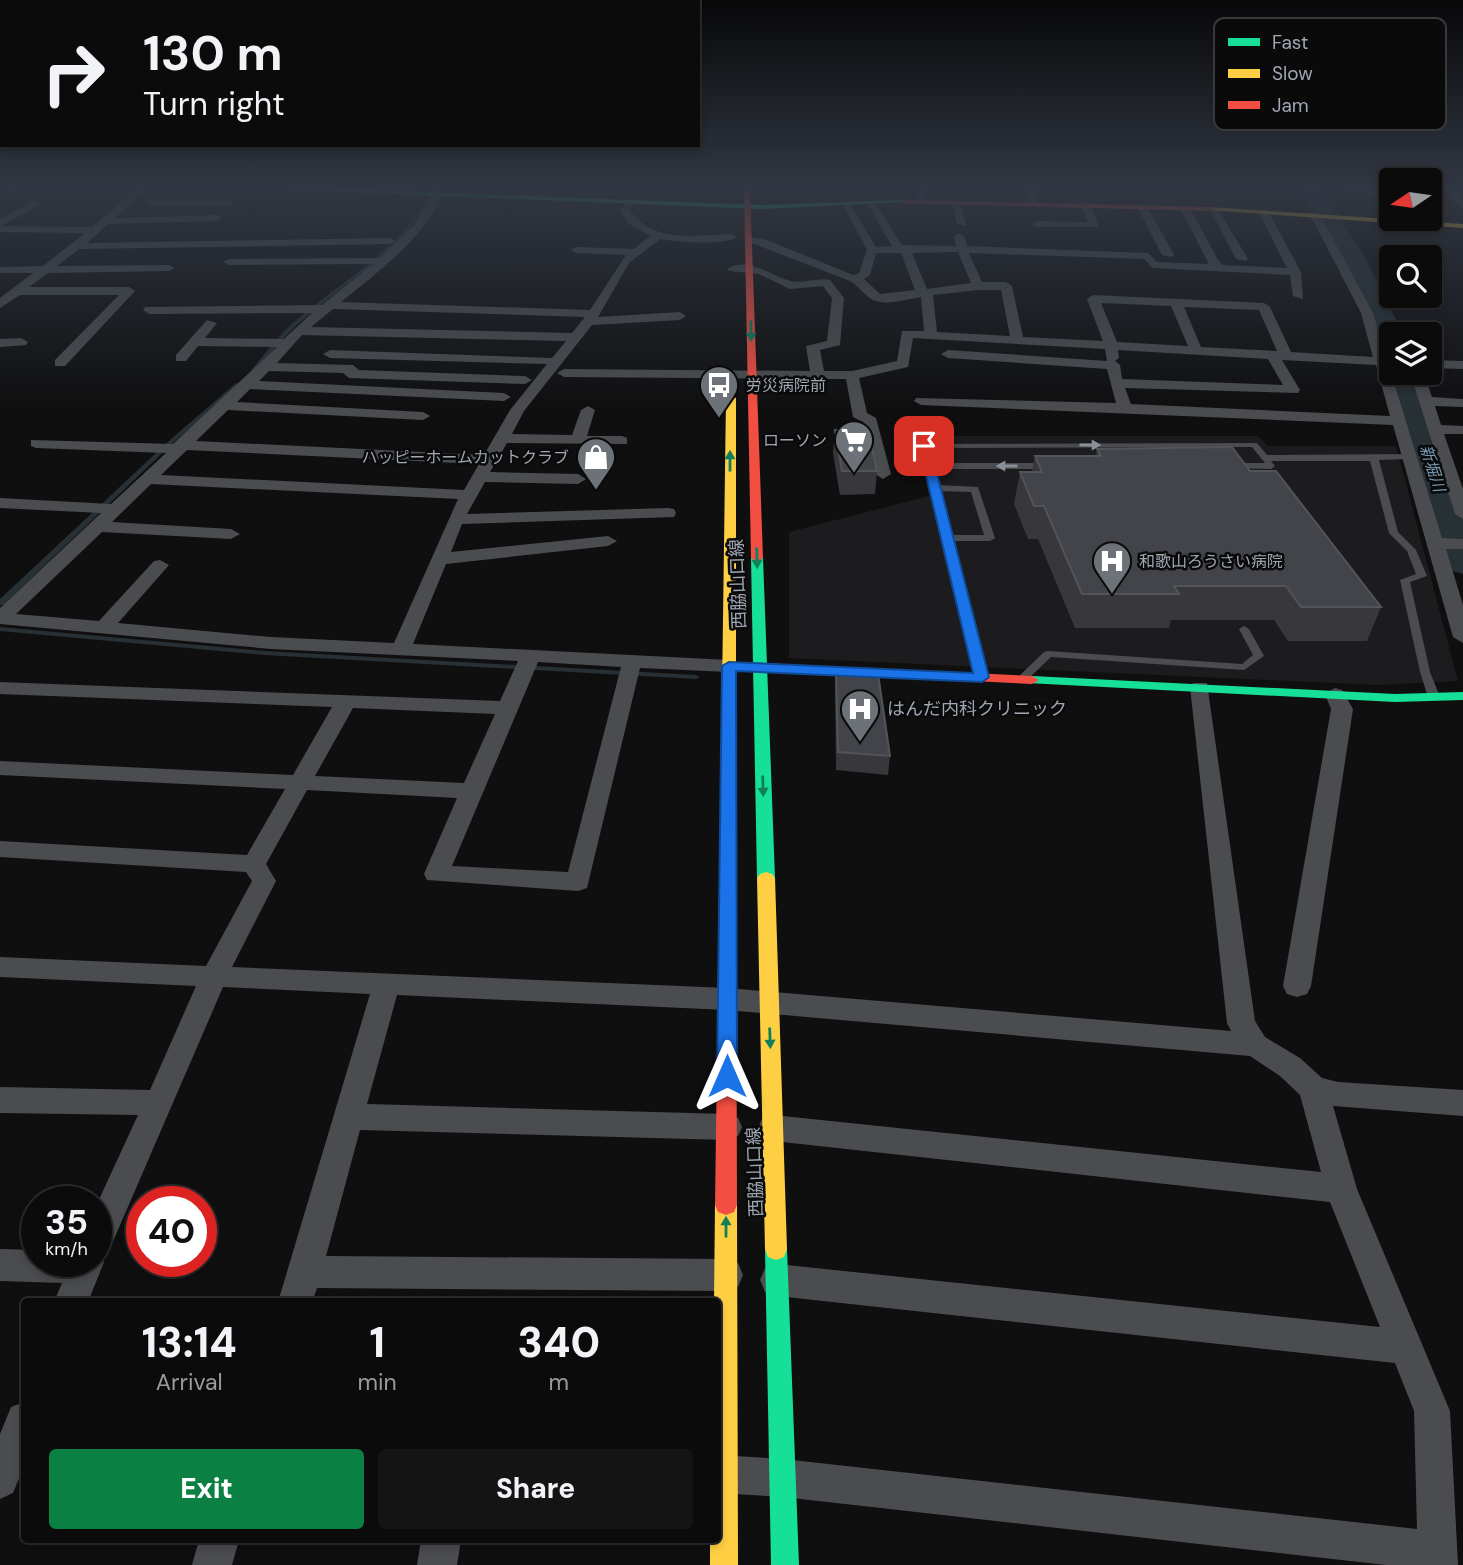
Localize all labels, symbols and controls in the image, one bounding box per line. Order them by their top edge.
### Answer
legend [1214,18,1446,130]
text: 130 m [143,21,283,85]
icon: right [28,28,119,119]
text: Fast [1272,30,1308,55]
text: Slow [1272,61,1313,86]
text: Turn right [143,83,285,125]
text: Jam [1272,93,1309,118]
north arrow [1379,168,1442,231]
map controls [1379,168,1442,385]
button: search [1379,245,1442,308]
one-way arrow [745,320,757,342]
button: layers [1379,322,1442,385]
bus stop icon: 労災病院前 [698,364,740,419]
place label: 労災病院前 [746,375,826,396]
pin [894,416,954,476]
supermarket icon: ローソン [833,419,875,474]
icon: arrive [905,427,943,465]
place label: ローソン [763,430,827,451]
shop icon: ハッピーホームカットクラブ [575,436,617,491]
one-way arrow [1080,439,1102,451]
water label: 新堀川 [1415,442,1451,496]
place label: ハッピーホームカットクラブ [361,447,569,468]
one-way arrow [725,450,736,472]
one-way arrow [995,460,1017,472]
street label: 西脇山口線 [724,539,752,629]
hospital icon: 和歌山ろうさい病院 [1091,540,1133,595]
one-way arrow [751,548,763,570]
place label: 和歌山ろうさい病院 [1139,551,1283,572]
hospital icon: はんだ内科クリニック [839,688,881,743]
place label: はんだ内科クリニック [887,697,1067,721]
one-way arrow [757,775,769,797]
one-way arrow [765,1027,776,1049]
position arrow [690,1039,764,1113]
street label: 西脇山口線 [741,1127,769,1217]
speed limit sign: 40 [126,1186,217,1277]
text: 35 [45,1199,88,1245]
one-way arrow [720,1216,732,1238]
text: km/h [45,1237,88,1261]
text: 13:14 [142,1315,237,1370]
text: 1 [369,1315,385,1370]
text: 340 [518,1315,600,1370]
text: Arrival [156,1367,223,1397]
text: min [358,1367,397,1397]
text: m [549,1367,569,1397]
button: Exit [49,1449,364,1529]
button: Share [378,1449,693,1529]

